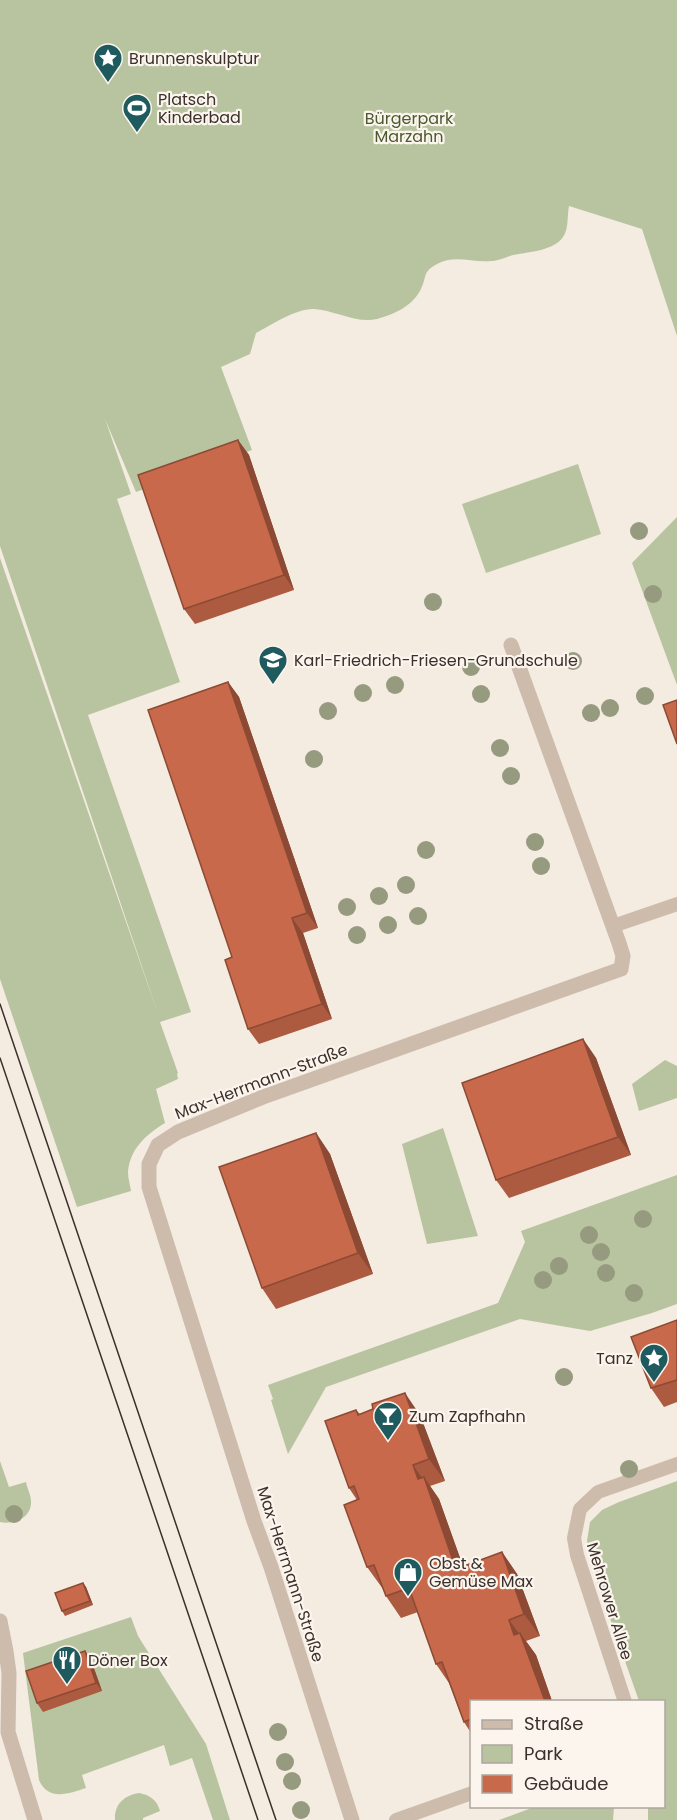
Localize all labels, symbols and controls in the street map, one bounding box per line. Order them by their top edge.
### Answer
place icon: Brunnenskulptur [92,42,124,84]
place label: Brunnenskulptur [129,47,259,70]
place label: Platsch Kinderbad [158,88,241,129]
sports icon: Platsch Kinderbad [121,92,153,134]
park label: Bürgerpark Marzahn [365,107,454,148]
school or university icon: Karl-Friedrich-Friesen-Grundschule [257,644,289,686]
place label: Karl-Friedrich-Friesen-Grundschule [294,649,578,672]
street label: Max-Herrmann-Straße [171,1038,351,1125]
place icon: Tanz [638,1342,670,1384]
place label: Tanz [596,1347,633,1370]
bar icon: Zum Zapfhahn [372,1400,404,1442]
place label: Zum Zapfhahn [409,1405,526,1428]
street label: Max-Herrmann-Straße [251,1483,330,1665]
street label: Mehrower Allee [581,1539,638,1663]
place label: Obst & Gemüse Max [429,1552,533,1593]
shop icon: Obst & Gemüse Max [392,1556,424,1598]
restaurant icon: Döner Box [51,1644,83,1686]
place label: Döner Box [88,1649,168,1672]
legend [470,1700,665,1808]
text: Straße [524,1711,583,1736]
text: Park [524,1741,563,1766]
text: Gebäude [524,1771,608,1796]

